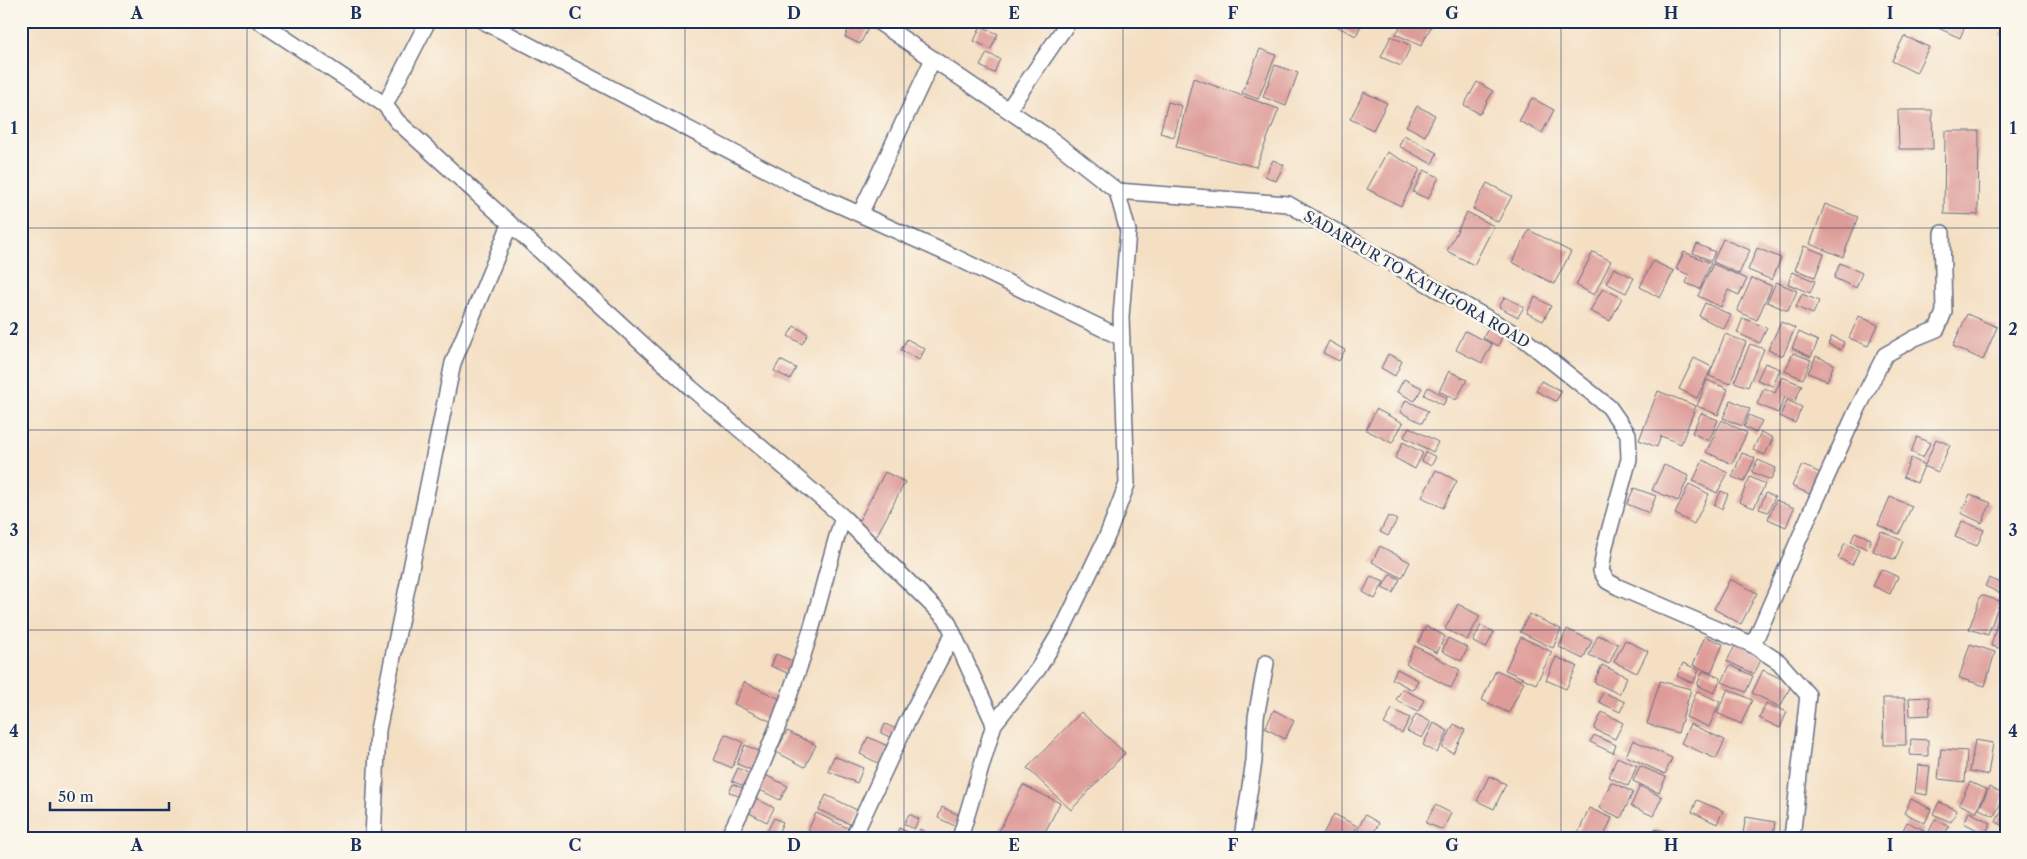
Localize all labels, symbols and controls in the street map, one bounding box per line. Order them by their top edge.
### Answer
text: A [130,3,144,23]
text: B [350,3,362,23]
text: C [569,3,581,23]
text: D [787,3,801,23]
text: E [1008,3,1020,23]
text: F [1228,3,1239,23]
text: G [1445,3,1459,23]
text: H [1664,3,1678,23]
text: I [1887,3,1894,23]
text: 1 [10,118,18,138]
text: 1 [2009,118,2017,138]
street label: SADARPUR TO KATHGORA ROAD [1300,206,1534,352]
text: 2 [9,319,19,339]
text: 2 [2008,319,2018,339]
text: 3 [9,520,19,540]
text: 3 [2008,520,2018,540]
text: 4 [9,721,19,741]
text: 4 [2008,721,2018,741]
scale bar [50,779,169,811]
text: 50 m [58,787,94,806]
text: A [130,835,144,855]
text: B [350,835,362,855]
text: C [569,835,581,855]
text: D [787,835,801,855]
text: E [1008,835,1020,855]
text: F [1228,835,1239,855]
text: G [1445,835,1459,855]
text: H [1664,835,1678,855]
text: I [1887,835,1894,855]

